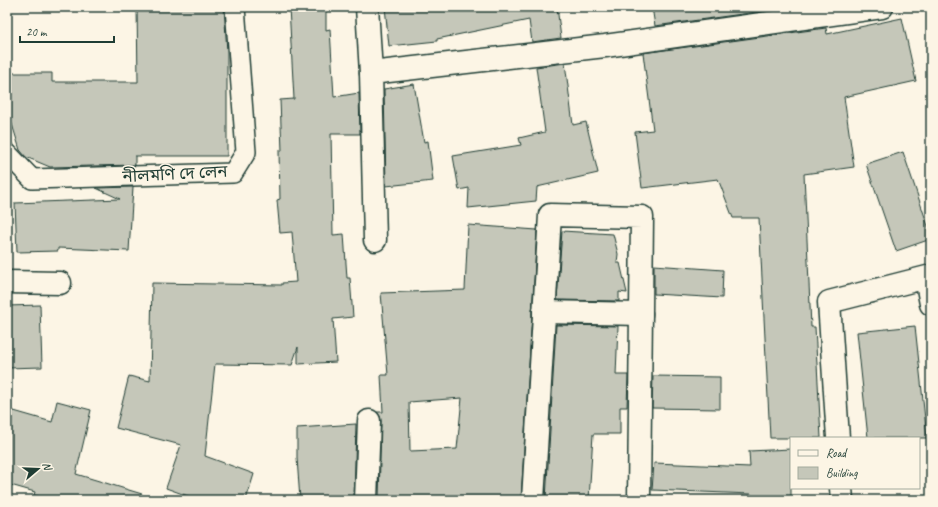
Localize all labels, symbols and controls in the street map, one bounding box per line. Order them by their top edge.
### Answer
scale bar [20,18,114,44]
text: 20 m [26,24,48,40]
street label: নীলমণি দে লেন [121,161,229,187]
legend [790,437,920,489]
text: Road [826,445,848,461]
north arrow [18,449,58,489]
text: N [40,460,56,473]
text: Building [826,465,858,481]

